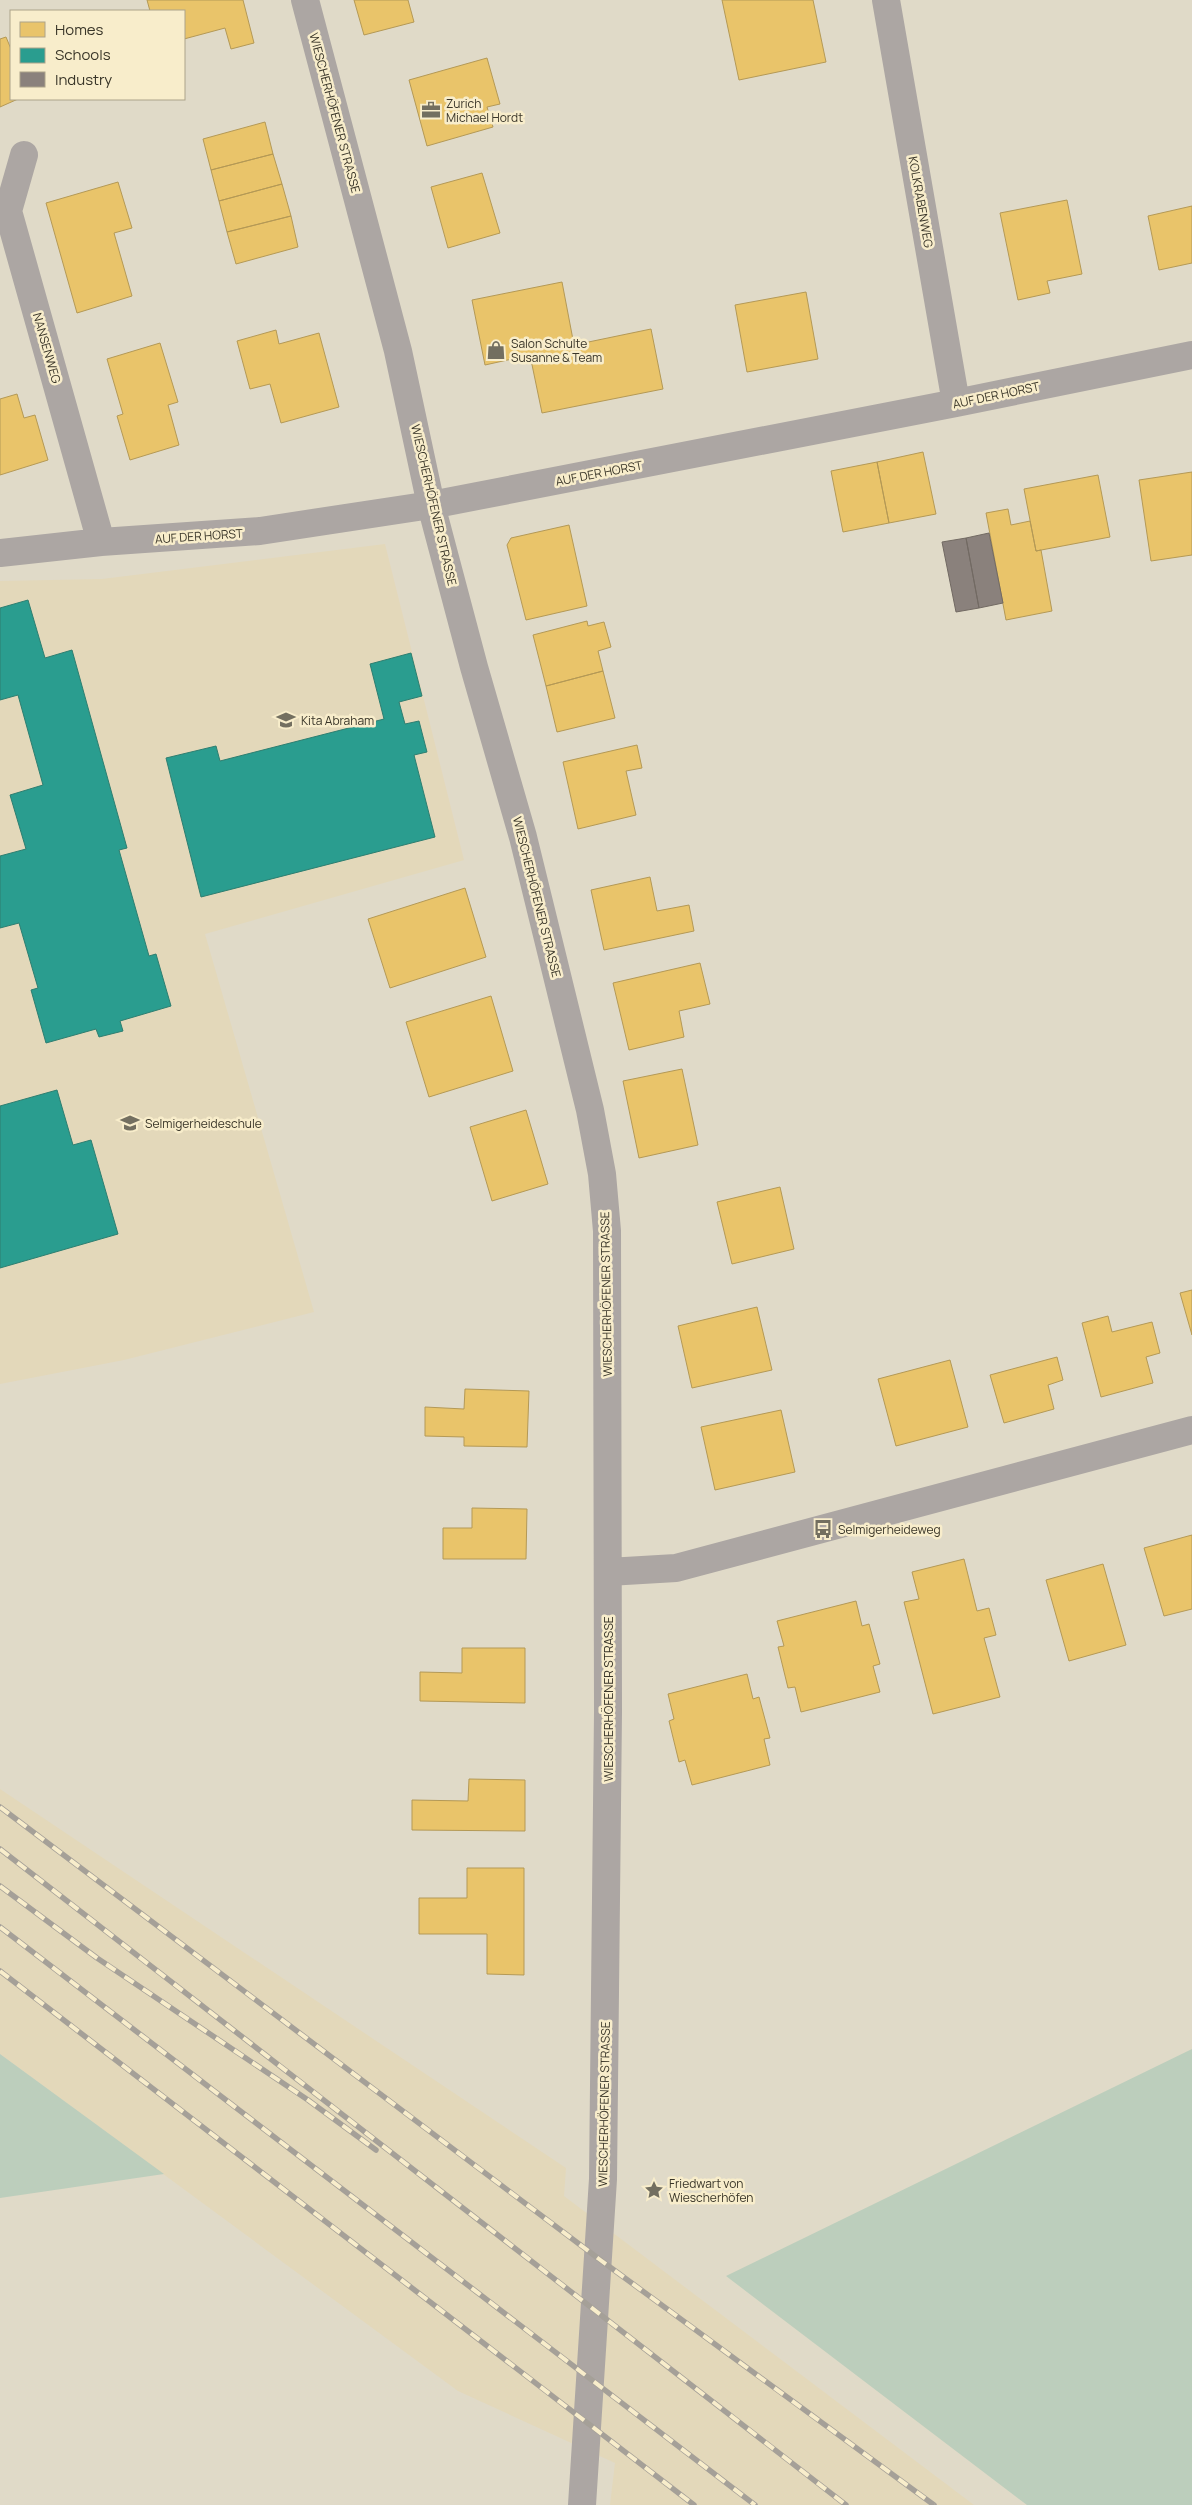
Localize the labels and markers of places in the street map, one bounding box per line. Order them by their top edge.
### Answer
place label: Zurich Michael Hordt [446,95,523,126]
office icon: Zurich Michael Hordt [420,99,442,121]
place label: Salon Schulte Susanne & Team [511,335,602,366]
shop icon: Salon Schulte Susanne & Team [485,339,507,361]
school or university icon: Kita Abraham [275,709,297,731]
place label: Kita Abraham [301,712,374,729]
school or university icon: Selmigerheideschule [119,1112,141,1134]
place label: Selmigerheideschule [145,1115,262,1132]
bus stop icon: Selmigerheideweg [812,1518,834,1540]
place label: Selmigerheideweg [838,1521,941,1538]
place label: Friedwart von Wiescherhöfen [669,2175,753,2206]
place icon: Friedwart von Wiescherhöfen [643,2179,665,2201]

